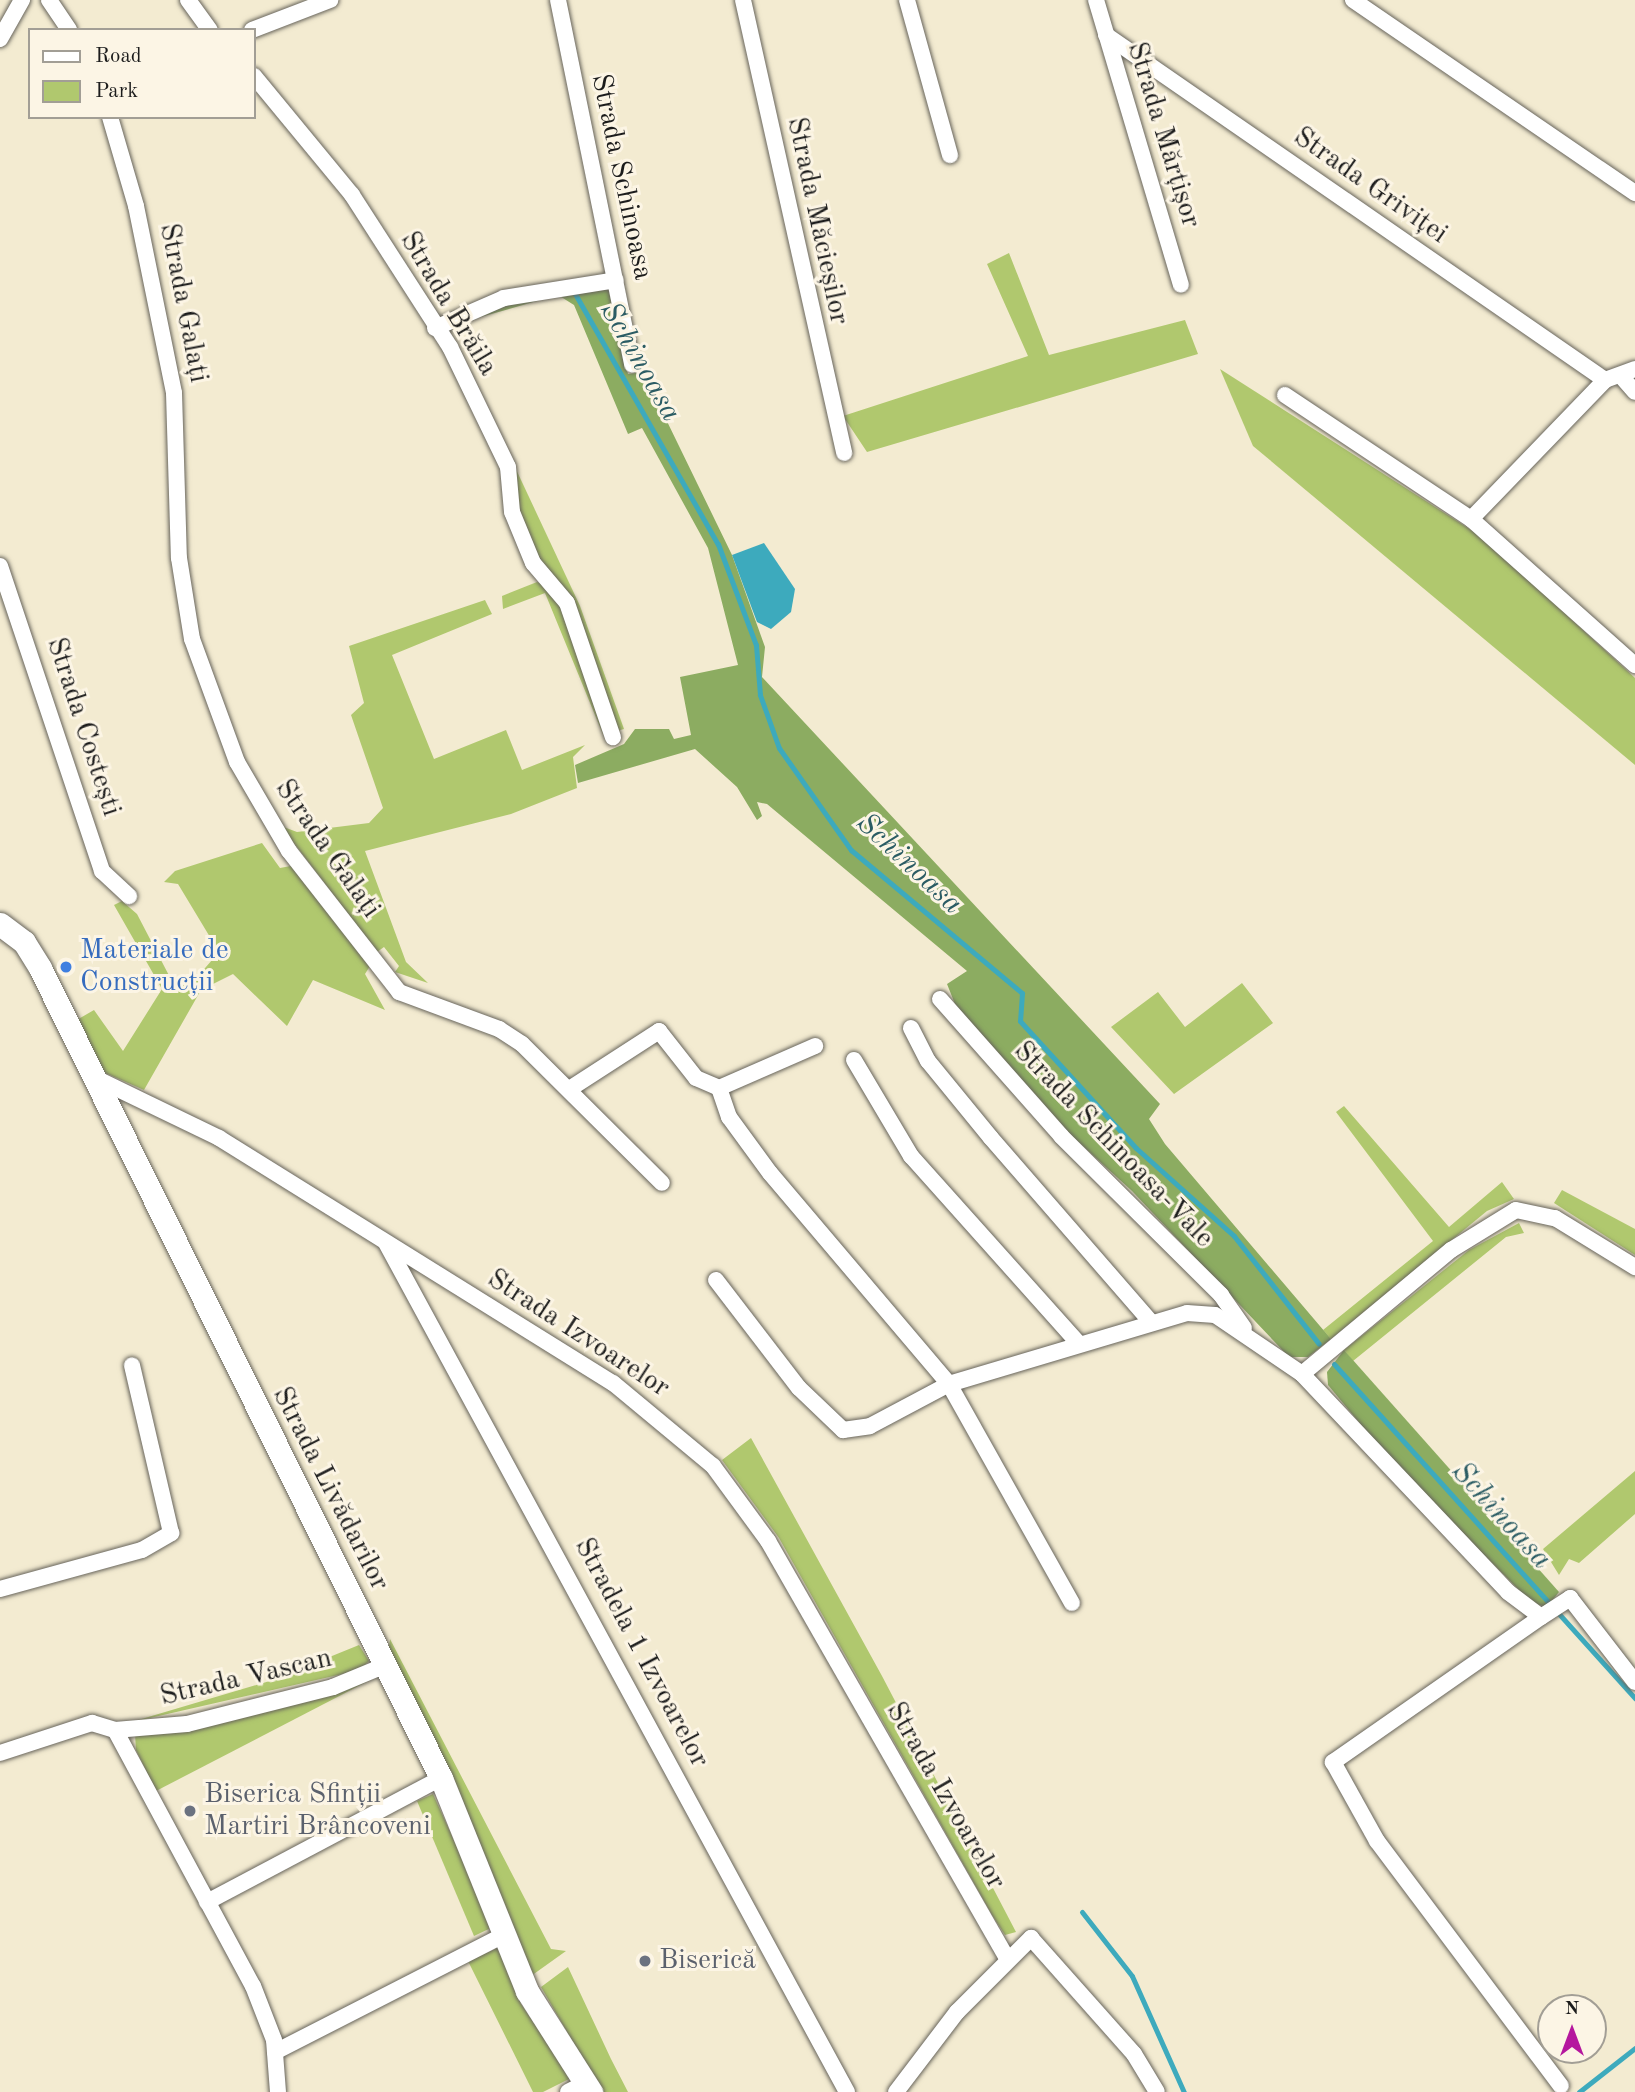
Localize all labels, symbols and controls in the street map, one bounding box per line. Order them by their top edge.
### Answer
legend [28,28,256,119]
street label: Strada Mărțișor [1119,38,1207,232]
text: Road [95,46,142,67]
street label: Strada Schinoasa [583,71,659,283]
text: Park [95,81,138,102]
street label: Strada Măcieșilor [779,114,855,328]
street label: Strada Griviței [1286,120,1454,252]
street label: Strada Galați [151,221,215,385]
street label: Strada Brăila [392,226,504,382]
water label: Schinoasa [591,296,689,428]
street label: Strada Costești [38,633,128,821]
street label: Strada Galați [267,773,387,925]
water label: Schinoasa [848,806,970,922]
place label: Materiale de Construcții [80,934,229,1000]
marker: Materiale de Construcții [58,959,74,975]
street label: Strada Schinoasa-Vale [1006,1035,1220,1255]
street label: Strada Izvoarelor [481,1263,675,1405]
street label: Strada Livădarilor [264,1382,396,1596]
water label: Schinoasa [1443,1455,1559,1577]
street label: Stradela 1 Izvoarelor [566,1532,716,1774]
street label: Strada Vascan [157,1642,335,1714]
street label: Strada Izvoarelor [878,1696,1012,1896]
place label: Biserica Sfinții Martiri Brâncoveni [204,1778,431,1844]
marker: Biserica Sfinții Martiri Brâncoveni [182,1803,198,1819]
place label: Biserică [659,1944,756,1978]
marker: Biserică [637,1953,653,1969]
north arrow [1537,1994,1607,2064]
text: N [1565,2000,1579,2019]

